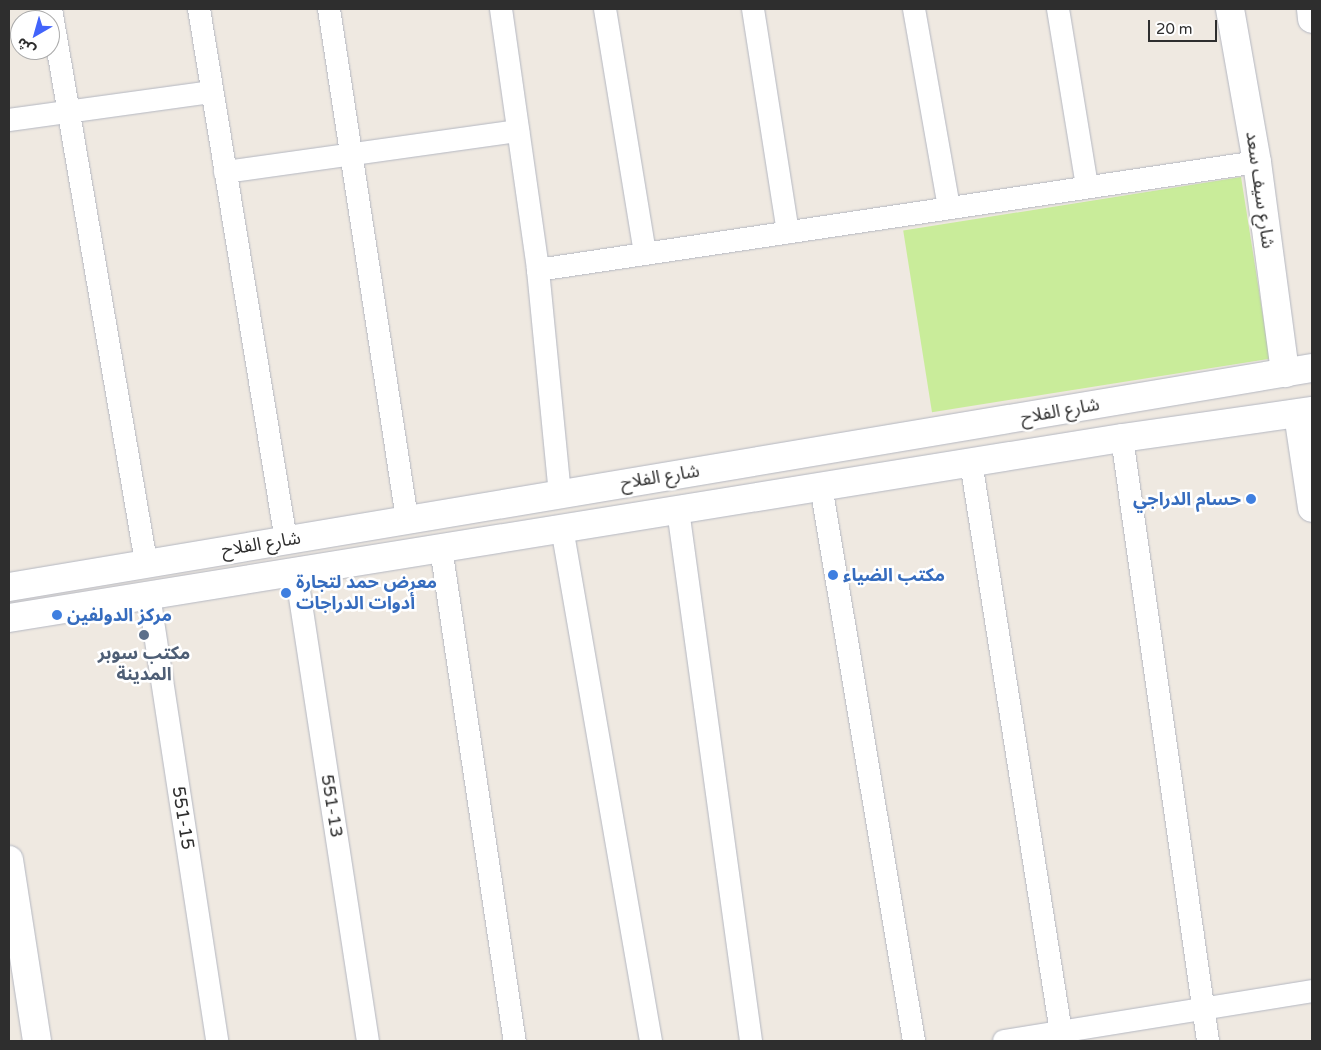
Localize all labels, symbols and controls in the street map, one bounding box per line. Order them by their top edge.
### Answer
north arrow [10,10,60,60]
scale bar [1151,10,1220,42]
text: 20 m [1156,20,1193,38]
text: ش [13,34,39,59]
street label: شارع سيف سعد [1241,130,1279,250]
street label: شارع الفلاح [1019,393,1101,429]
street label: شارع الفلاح [619,460,701,494]
place label: حسام الدراجي [1133,488,1241,510]
marker: حسام الدراجي [1245,493,1257,505]
street label: شارع الفلاح [220,527,302,561]
place label: مكتب الضياء [843,564,945,586]
marker: مكتب الضياء [827,569,839,581]
place label: معرض حمد لتجارة أدوات الدراجات [296,572,437,614]
marker: معرض حمد لتجارة أدوات الدراجات [280,587,292,599]
place label: مركز الدولفين [67,604,172,626]
marker: مركز الدولفين [51,609,63,621]
marker: مكتب سوبر المدينة [138,629,150,641]
place label: مكتب سوبر المدينة [98,643,190,686]
street label: 551-13 [316,773,348,839]
street label: 551-15 [167,785,199,851]

